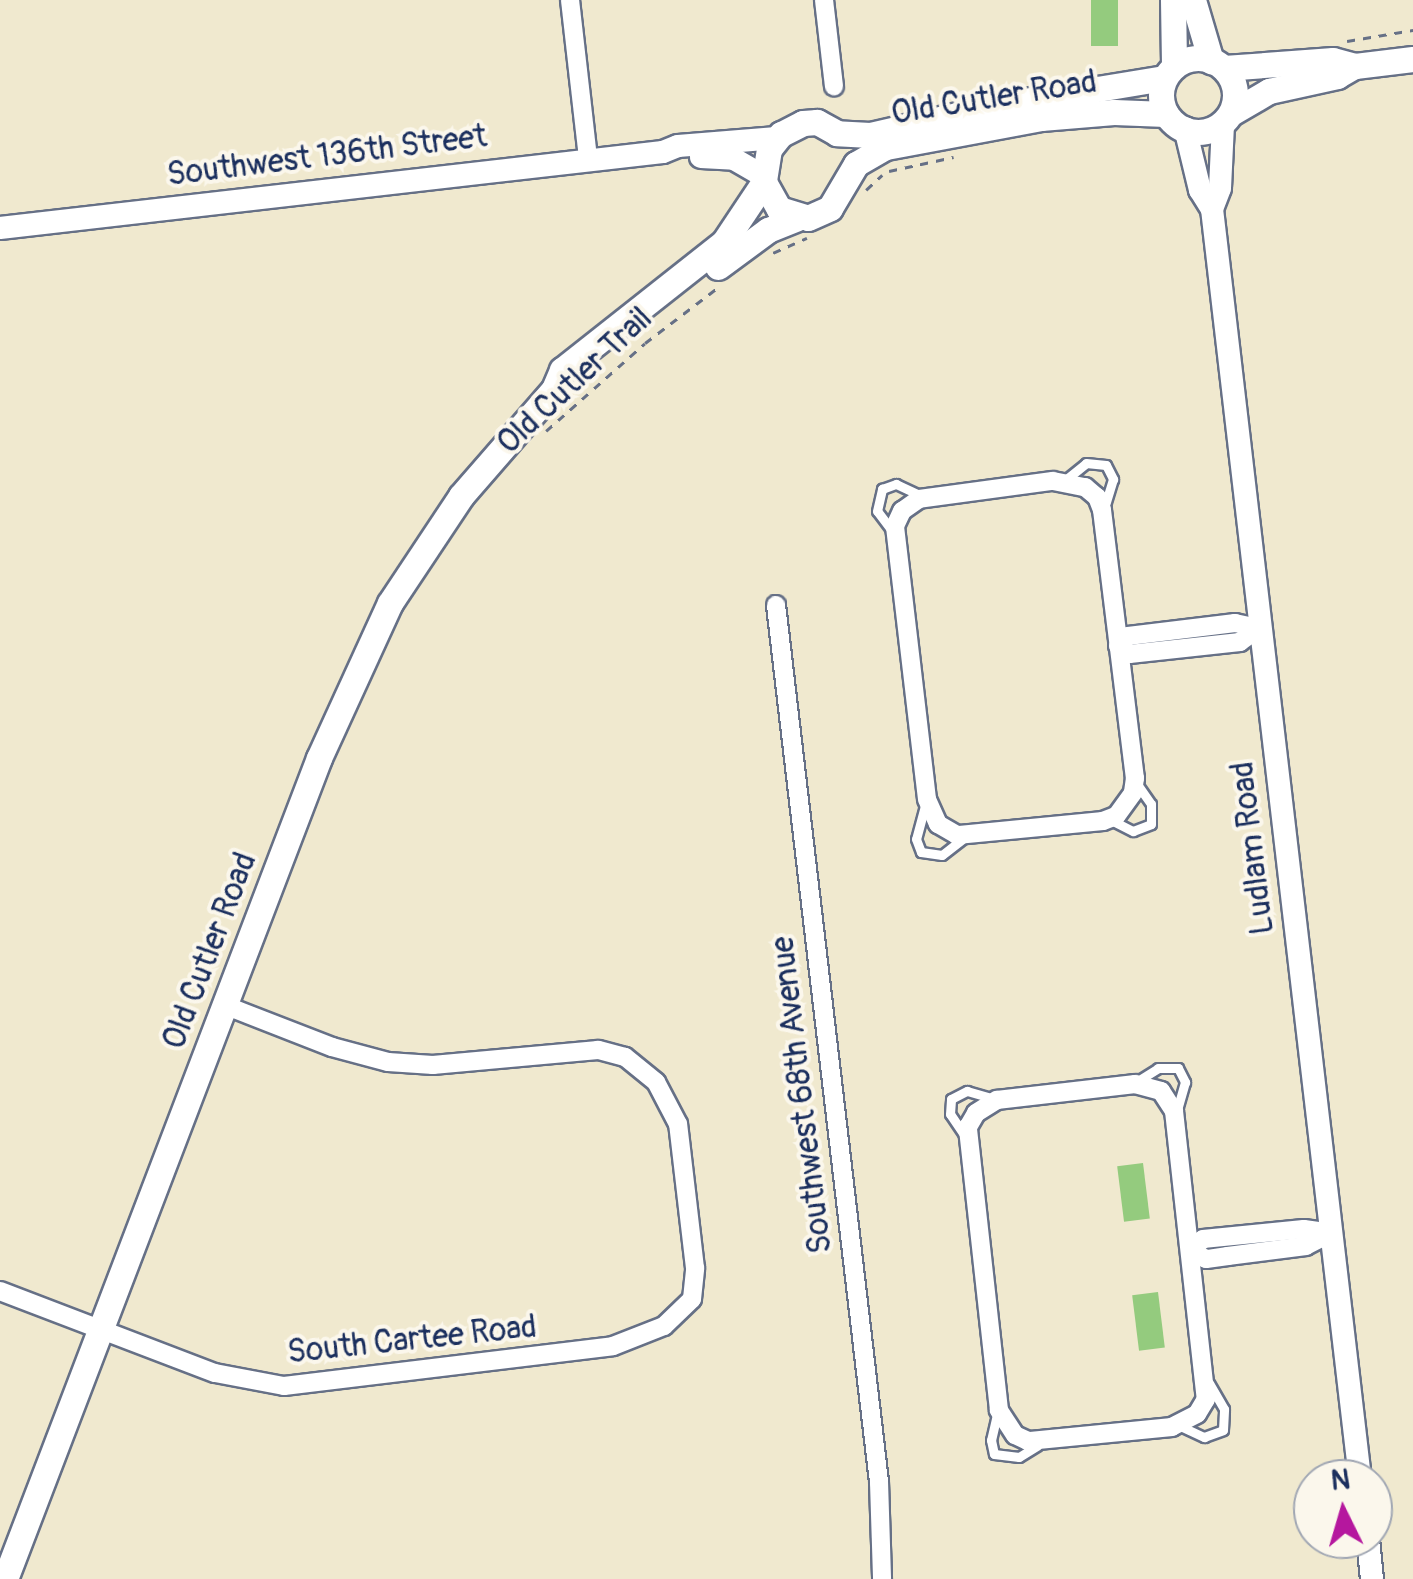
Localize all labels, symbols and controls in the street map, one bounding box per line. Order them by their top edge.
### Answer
street label: Old Cutler Road [889,63,1099,133]
street label: Southwest 136th Street [165,117,489,195]
street label: Old Cutler Trail [490,300,660,462]
street label: Ludlam Road [1223,759,1283,937]
street label: Old Cutler Road [155,847,265,1055]
street label: Southwest 68th Avenue [763,934,841,1256]
street label: South Cartee Road [285,1308,539,1372]
north arrow [1293,1459,1393,1559]
text: N [1330,1462,1351,1499]

